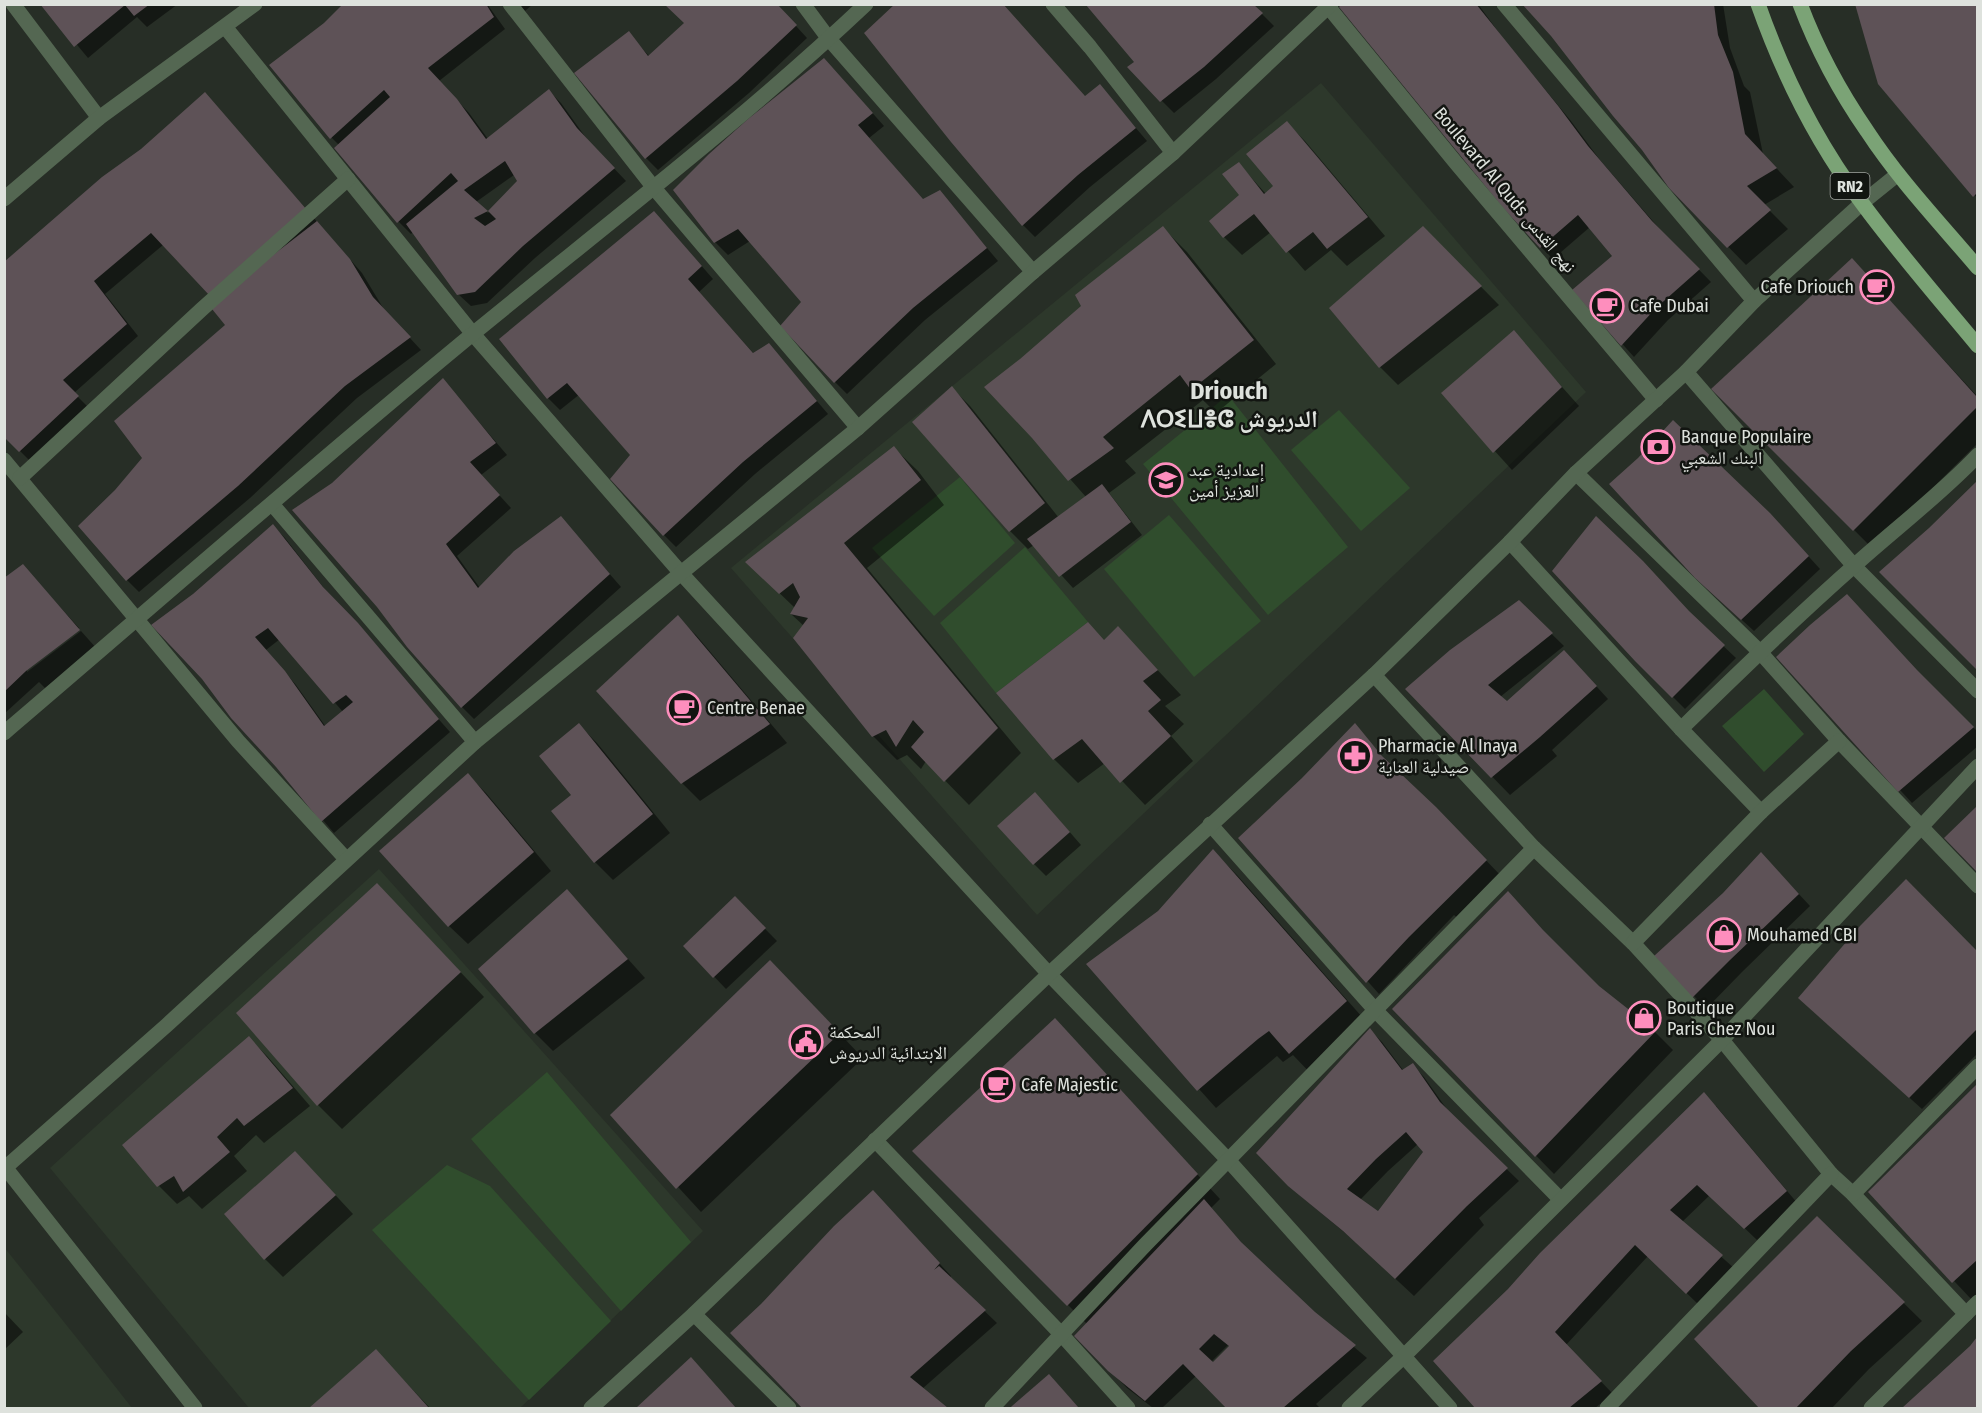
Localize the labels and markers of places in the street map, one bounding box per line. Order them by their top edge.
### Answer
cafe icon: Cafe Driouch [1859,269,1895,305]
place label: Cafe Driouch [1760,276,1854,298]
cafe icon: Cafe Dubai [1589,288,1625,324]
place label: Cafe Dubai [1630,295,1709,317]
place label: Banque Populaire البنك الشعبي [1681,426,1811,473]
bank icon: Banque Populaire البنك الشعبي [1640,429,1676,465]
place label: إعدادية عبد العزيز أمين [1189,459,1264,502]
school or university icon: إعدادية عبد العزيز أمين [1148,462,1184,498]
cafe icon: Centre Benae [666,690,702,726]
place label: Centre Benae [707,697,805,719]
place label: Pharmacie Al Inaya صيدلية العناية [1378,735,1518,778]
pharmacy icon: Pharmacie Al Inaya صيدلية العناية [1337,738,1373,774]
shop icon: Mouhamed CBI [1706,917,1742,953]
place label: Mouhamed CBI [1747,924,1857,946]
place label: Boutique Paris Chez Nou [1667,997,1775,1040]
shop icon: Boutique Paris Chez Nou [1626,1000,1662,1036]
place label: المحكمة الابتدائية الدريوش [829,1021,947,1064]
public building icon: المحكمة الابتدائية الدريوش [788,1024,824,1060]
cafe icon: Cafe Majestic [980,1067,1016,1103]
place label: Cafe Majestic [1021,1074,1118,1096]

